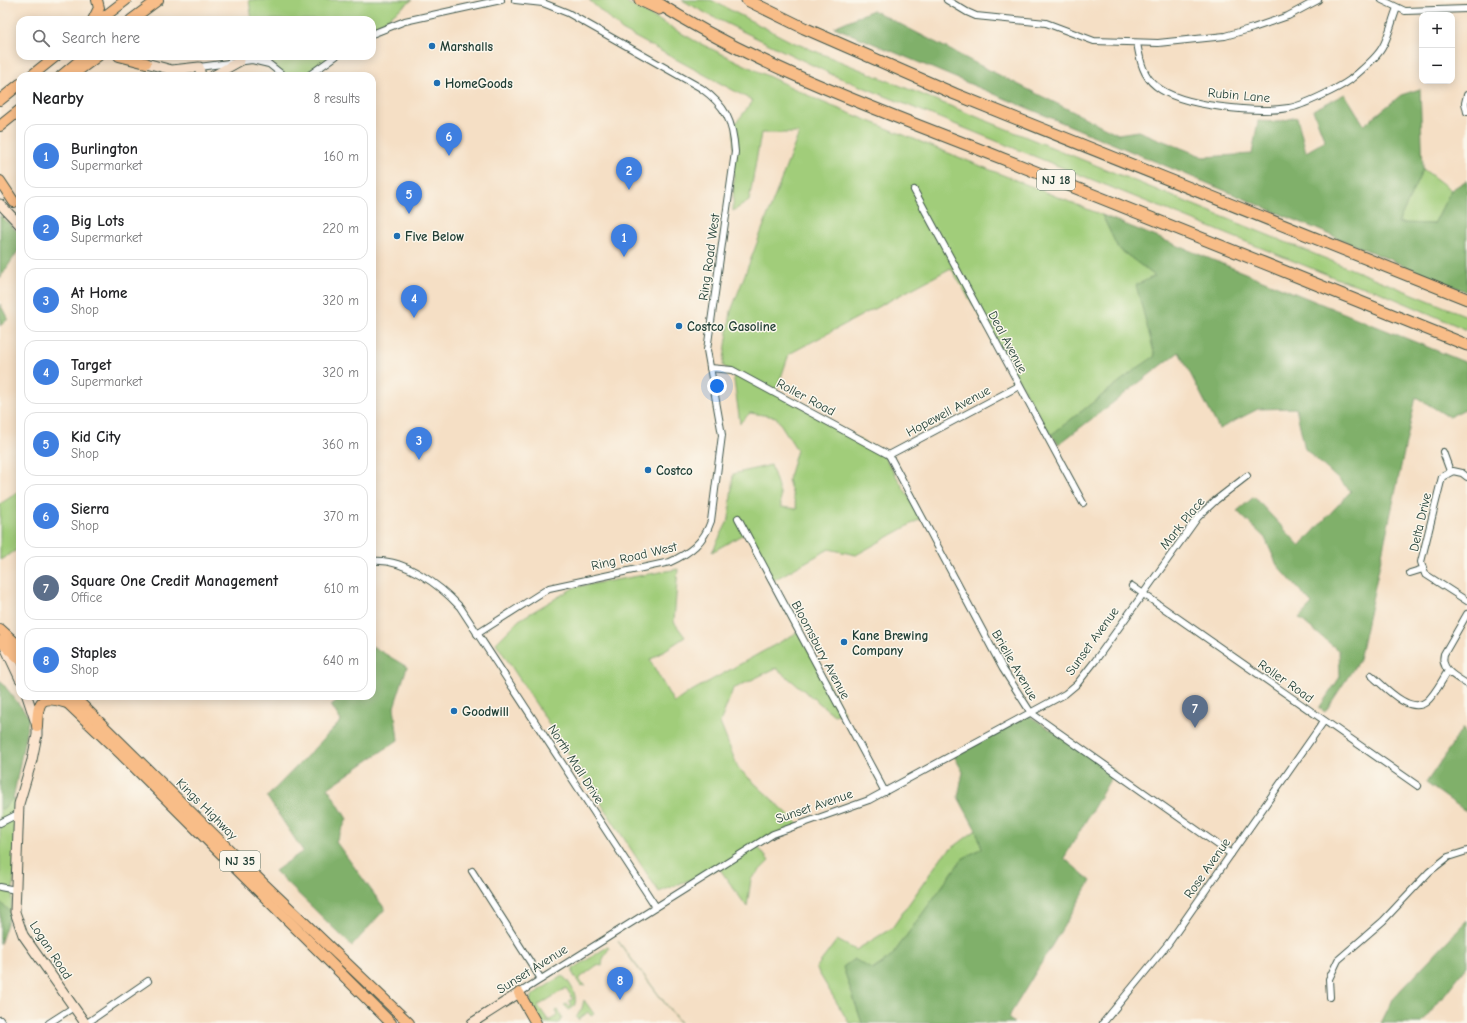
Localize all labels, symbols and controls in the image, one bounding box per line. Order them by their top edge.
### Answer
map controls [1419,12,1455,84]
button: + [1419,12,1455,48]
search box [16,16,376,60]
icon: search [30,27,52,49]
text: Search here [62,29,140,47]
place label: Marshalls [440,39,493,54]
marker: Marshalls [427,41,437,51]
button: − [1419,48,1455,84]
place label: HomeGoods [445,76,513,91]
marker: HomeGoods [432,78,442,88]
street label: Rubin Lane [1207,85,1271,105]
text: Nearby [32,89,83,108]
text: 8 results [314,91,360,106]
pin: 6 [436,123,462,156]
text: Burlington [71,140,138,158]
text: 1 [43,149,49,164]
text: 160 m [324,149,359,164]
pin: 2 [616,157,642,190]
text: Supermarket [71,158,142,173]
road number: NJ 18 [1037,170,1075,190]
pin: 5 [396,181,422,214]
street label: Ring Road West [695,211,723,301]
text: Big Lots [71,212,124,230]
text: 2 [43,221,49,236]
text: 220 m [322,221,359,236]
pin: 1 [611,224,637,257]
place label: Five Below [405,229,464,244]
text: Supermarket [71,230,142,245]
marker: Five Below [392,231,402,241]
text: At Home [71,284,127,302]
pin: 4 [401,285,427,318]
text: 3 [43,293,49,308]
text: 320 m [323,293,359,308]
text: Shop [71,302,99,317]
street label: Deal Avenue [985,308,1031,376]
place label: Costco Gasoline [687,319,777,334]
marker: Costco Gasoline [674,321,684,331]
text: Target [71,356,111,374]
text: 4 [43,365,49,380]
text: 320 m [323,365,359,380]
text: Supermarket [71,374,142,389]
street label: Roller Road [774,375,838,419]
your location [707,376,727,396]
street label: Hopewell Avenue [903,382,993,440]
pin: 3 [406,427,432,460]
text: Kid City [71,428,121,446]
text: 5 [43,437,49,452]
text: 360 m [322,437,359,452]
text: Shop [71,446,99,461]
place label: Costco [656,463,693,478]
marker: Costco [643,465,653,475]
street label: Delta Drive [1406,491,1434,553]
street label: Mark Place [1156,493,1208,552]
text: Sierra [71,500,109,518]
text: 6 [43,509,49,524]
text: 370 m [323,509,359,524]
text: Shop [71,518,99,533]
street label: Ring Road West [590,539,680,573]
text: Square One Credit Management [71,572,278,590]
text: 7 [43,581,49,596]
text: 610 m [324,581,359,596]
text: Office [71,590,102,605]
street label: Bloomsbury Avenue [789,598,854,702]
street label: Sunset Avenue [1062,604,1122,678]
street label: Brielle Avenue [989,627,1041,703]
place label: Kane Brewing Company [852,628,929,658]
marker: Kane Brewing Company [839,637,849,647]
text: Staples [71,644,116,662]
text: 8 [43,653,49,668]
text: 640 m [323,653,359,668]
street label: Roller Road [1255,656,1317,706]
text: Shop [71,662,99,677]
pin: 7 [1182,695,1208,728]
place label: Goodwill [462,704,509,719]
marker: Goodwill [449,706,459,716]
street label: North Mall Drive [545,722,607,807]
street label: Kings Highway [173,775,241,843]
street label: Sunset Avenue [773,786,855,826]
street label: Rose Avenue [1181,835,1234,901]
road number: NJ 35 [220,851,260,871]
street label: Logan Road [27,918,75,982]
street label: Sunset Avenue [494,941,571,997]
pin: 8 [607,967,633,1000]

